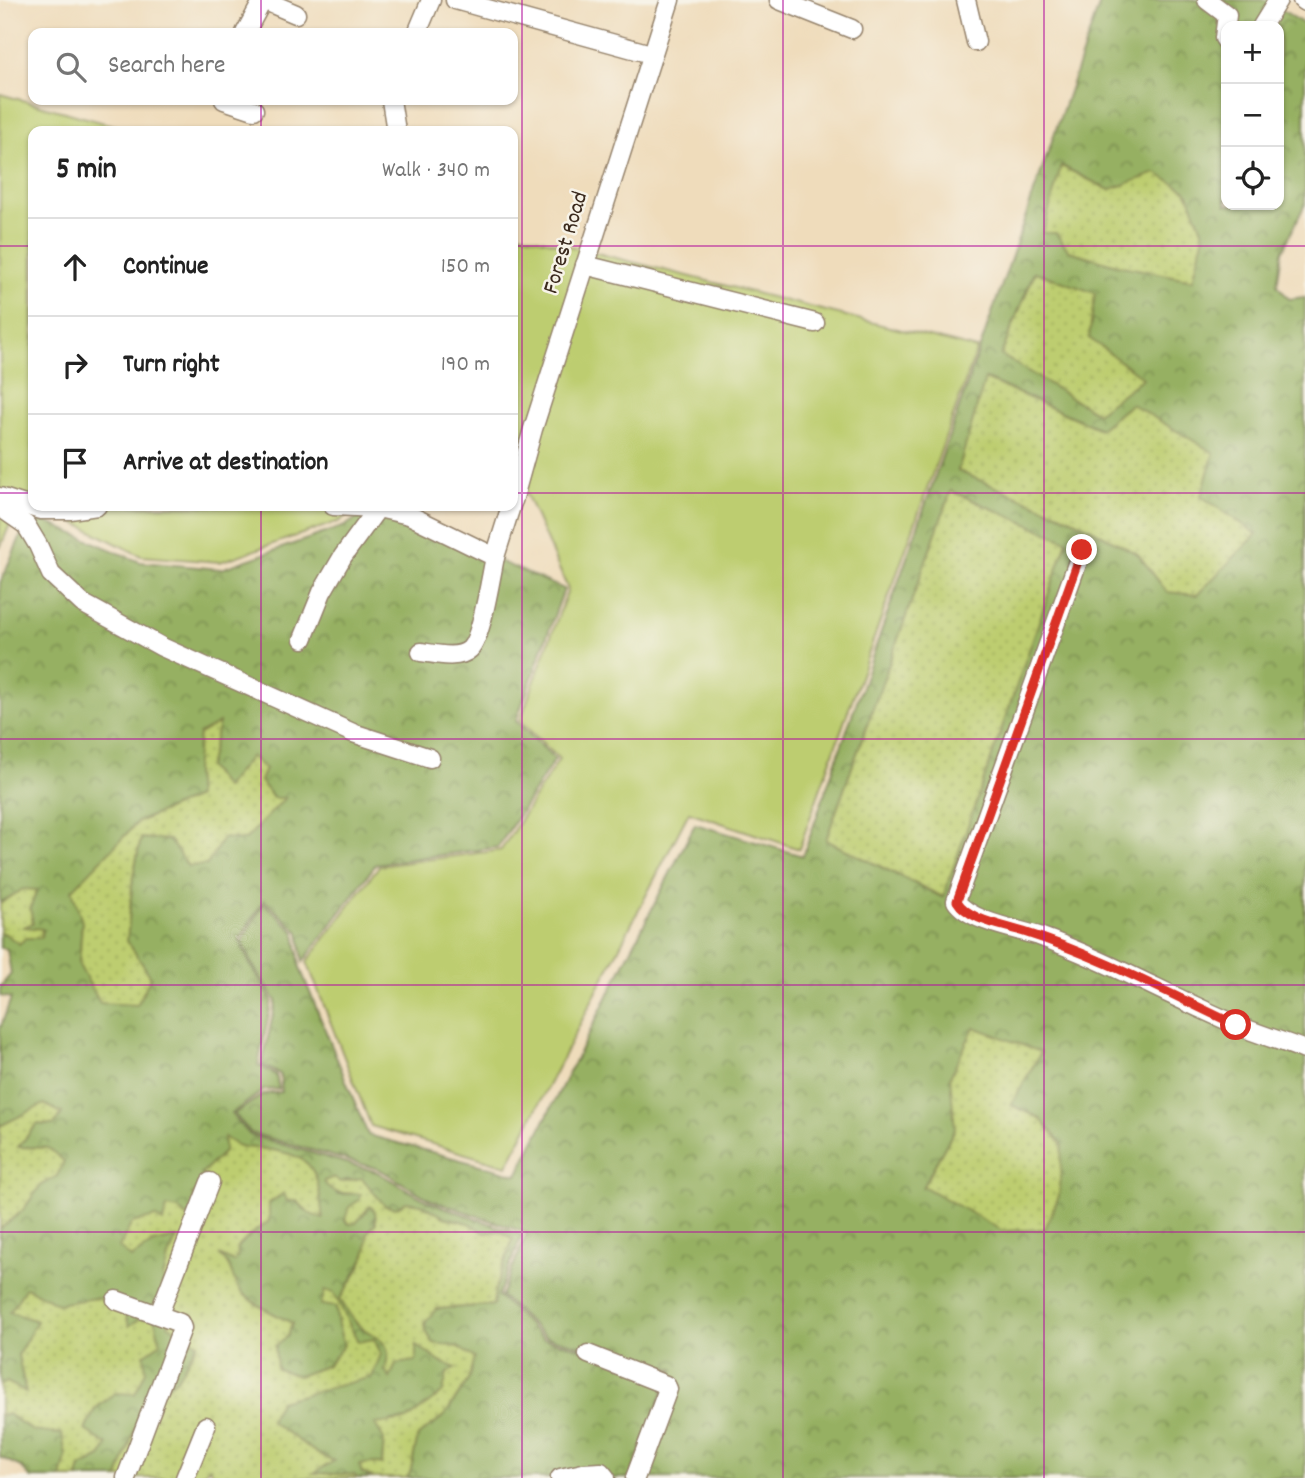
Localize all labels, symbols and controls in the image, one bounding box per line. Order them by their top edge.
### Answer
map controls [1221,21,1284,210]
button: + [1221,21,1284,84]
search box [28,28,518,105]
icon: search [52,48,90,86]
text: Search here [108,48,226,85]
button: − [1221,84,1284,147]
button: locate [1221,147,1284,210]
text: 5 min [56,150,117,193]
text: Walk · 340 m [382,155,490,188]
street label: Forest Road [536,188,598,298]
icon: ahead [56,248,94,286]
text: Continue [123,249,208,286]
text: 150 m [441,251,490,284]
icon: right [56,346,94,384]
text: Turn right [123,347,220,384]
text: 190 m [441,349,490,382]
icon: arrive [56,444,94,482]
text: Arrive at destination [123,445,328,482]
route end [1066,534,1097,565]
route start [1220,1009,1251,1040]

